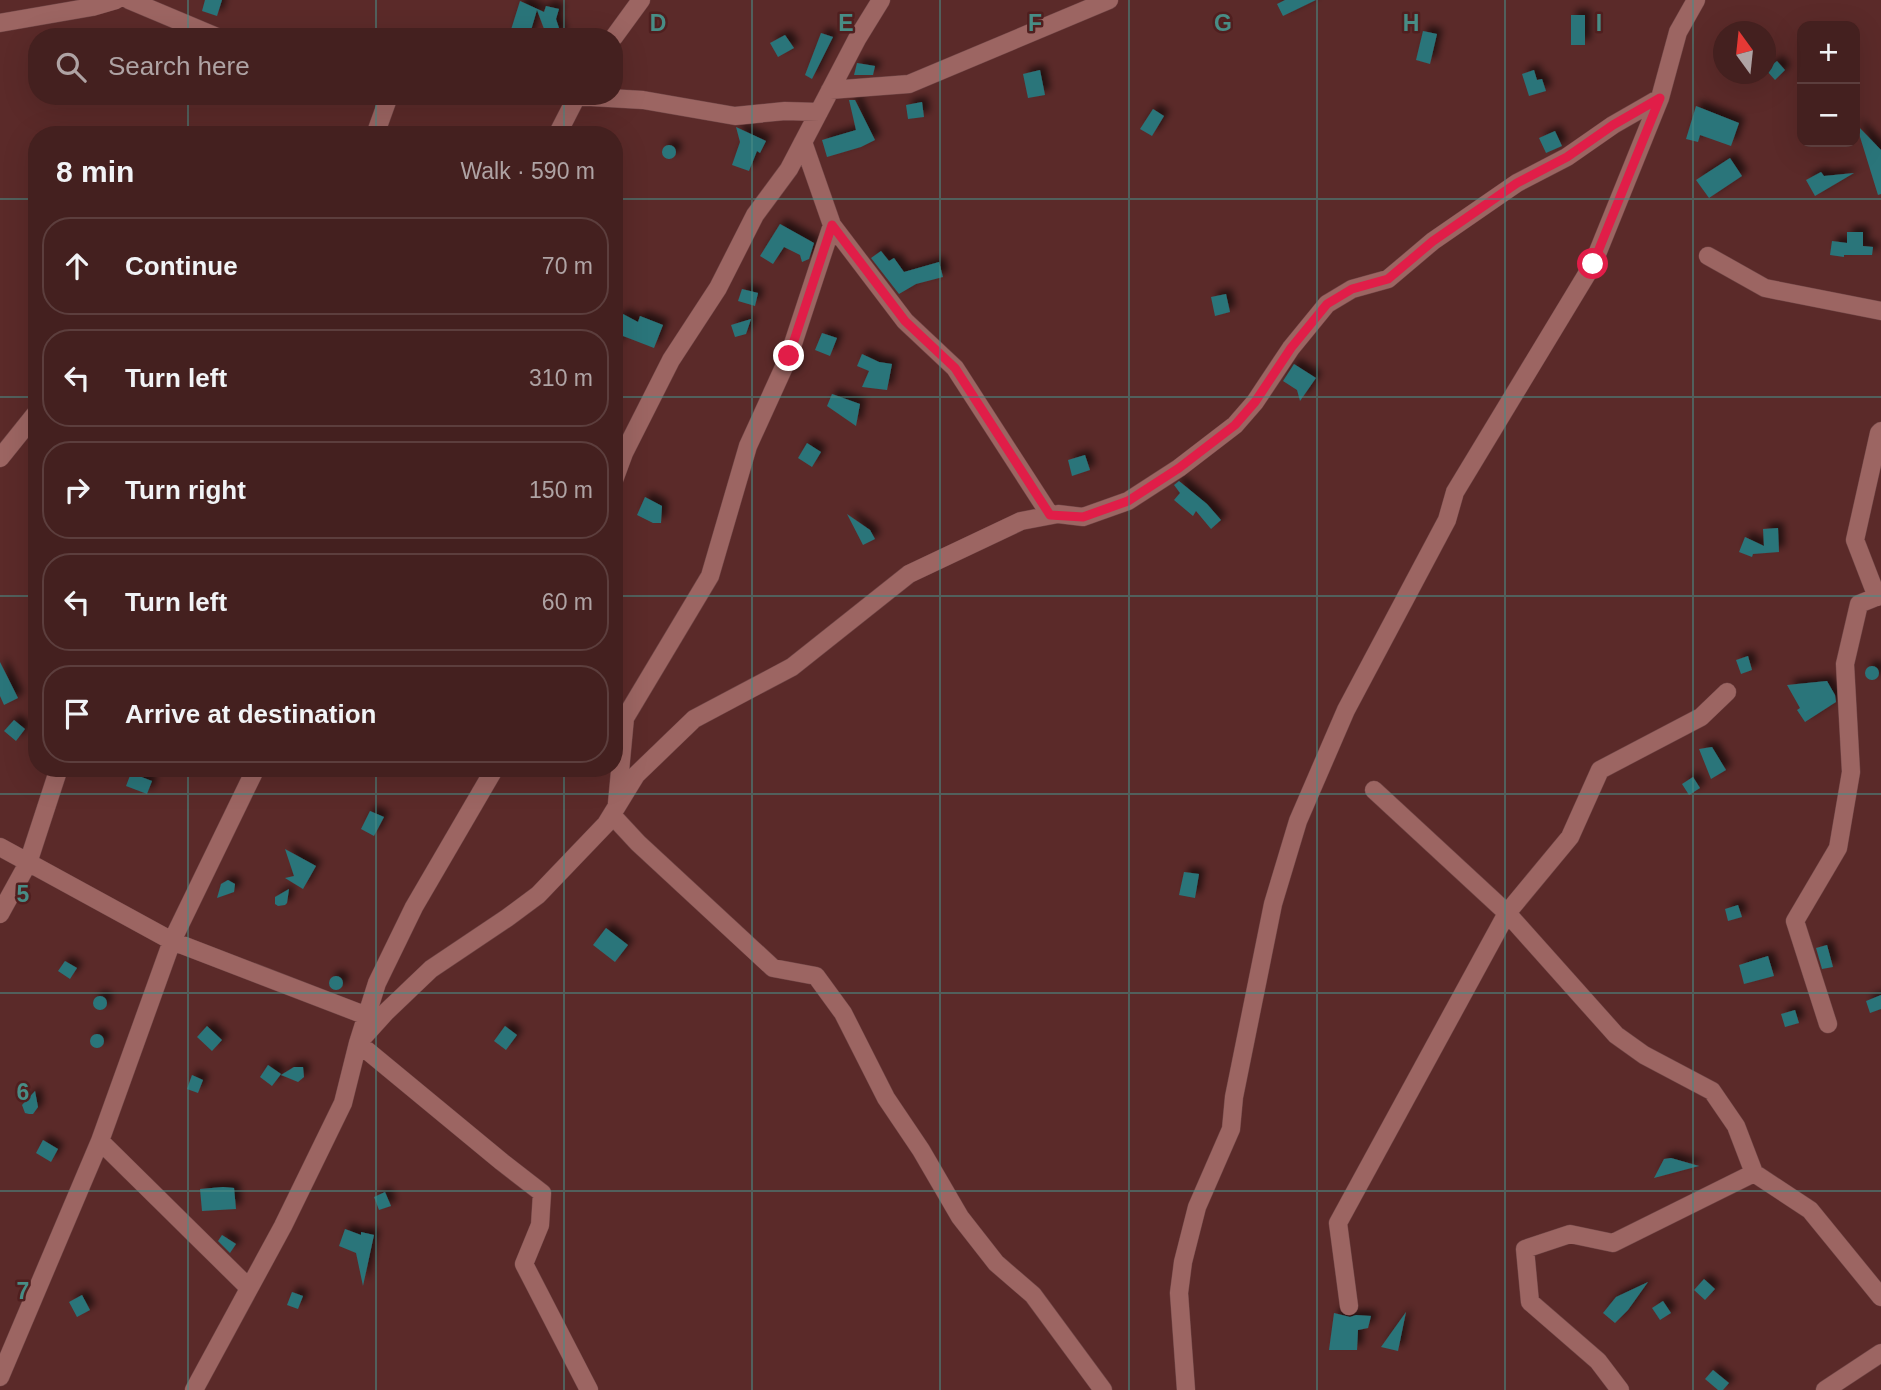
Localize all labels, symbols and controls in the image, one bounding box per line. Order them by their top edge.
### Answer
text: D [650,10,666,36]
text: E [838,10,854,36]
text: F [1028,10,1042,36]
text: G [1214,10,1232,36]
text: H [1403,10,1419,36]
text: I [1596,10,1602,36]
north arrow [1713,21,1776,84]
map controls [1797,21,1860,147]
button: + [1797,21,1860,84]
search box [28,28,623,105]
icon: search [52,48,90,86]
text: Search here [108,51,250,81]
button: − [1797,84,1860,147]
text: 8 min [56,155,134,188]
text: Walk · 590 m [460,158,595,184]
icon: ahead [58,247,96,285]
route start [1577,248,1608,279]
text: Continue [125,251,238,281]
text: 70 m [542,253,593,279]
route end [773,340,804,371]
icon: left [58,359,96,397]
text: Turn left [125,363,227,393]
text: 310 m [529,365,593,391]
icon: right [58,471,96,509]
text: Turn right [125,475,246,505]
text: 150 m [529,477,593,503]
icon: left [58,583,96,621]
text: Turn left [125,587,227,617]
text: 60 m [542,589,593,615]
icon: arrive [58,695,96,733]
text: Arrive at destination [125,699,376,729]
text: 5 [17,881,30,907]
text: 6 [17,1079,29,1105]
text: 7 [17,1278,29,1304]

